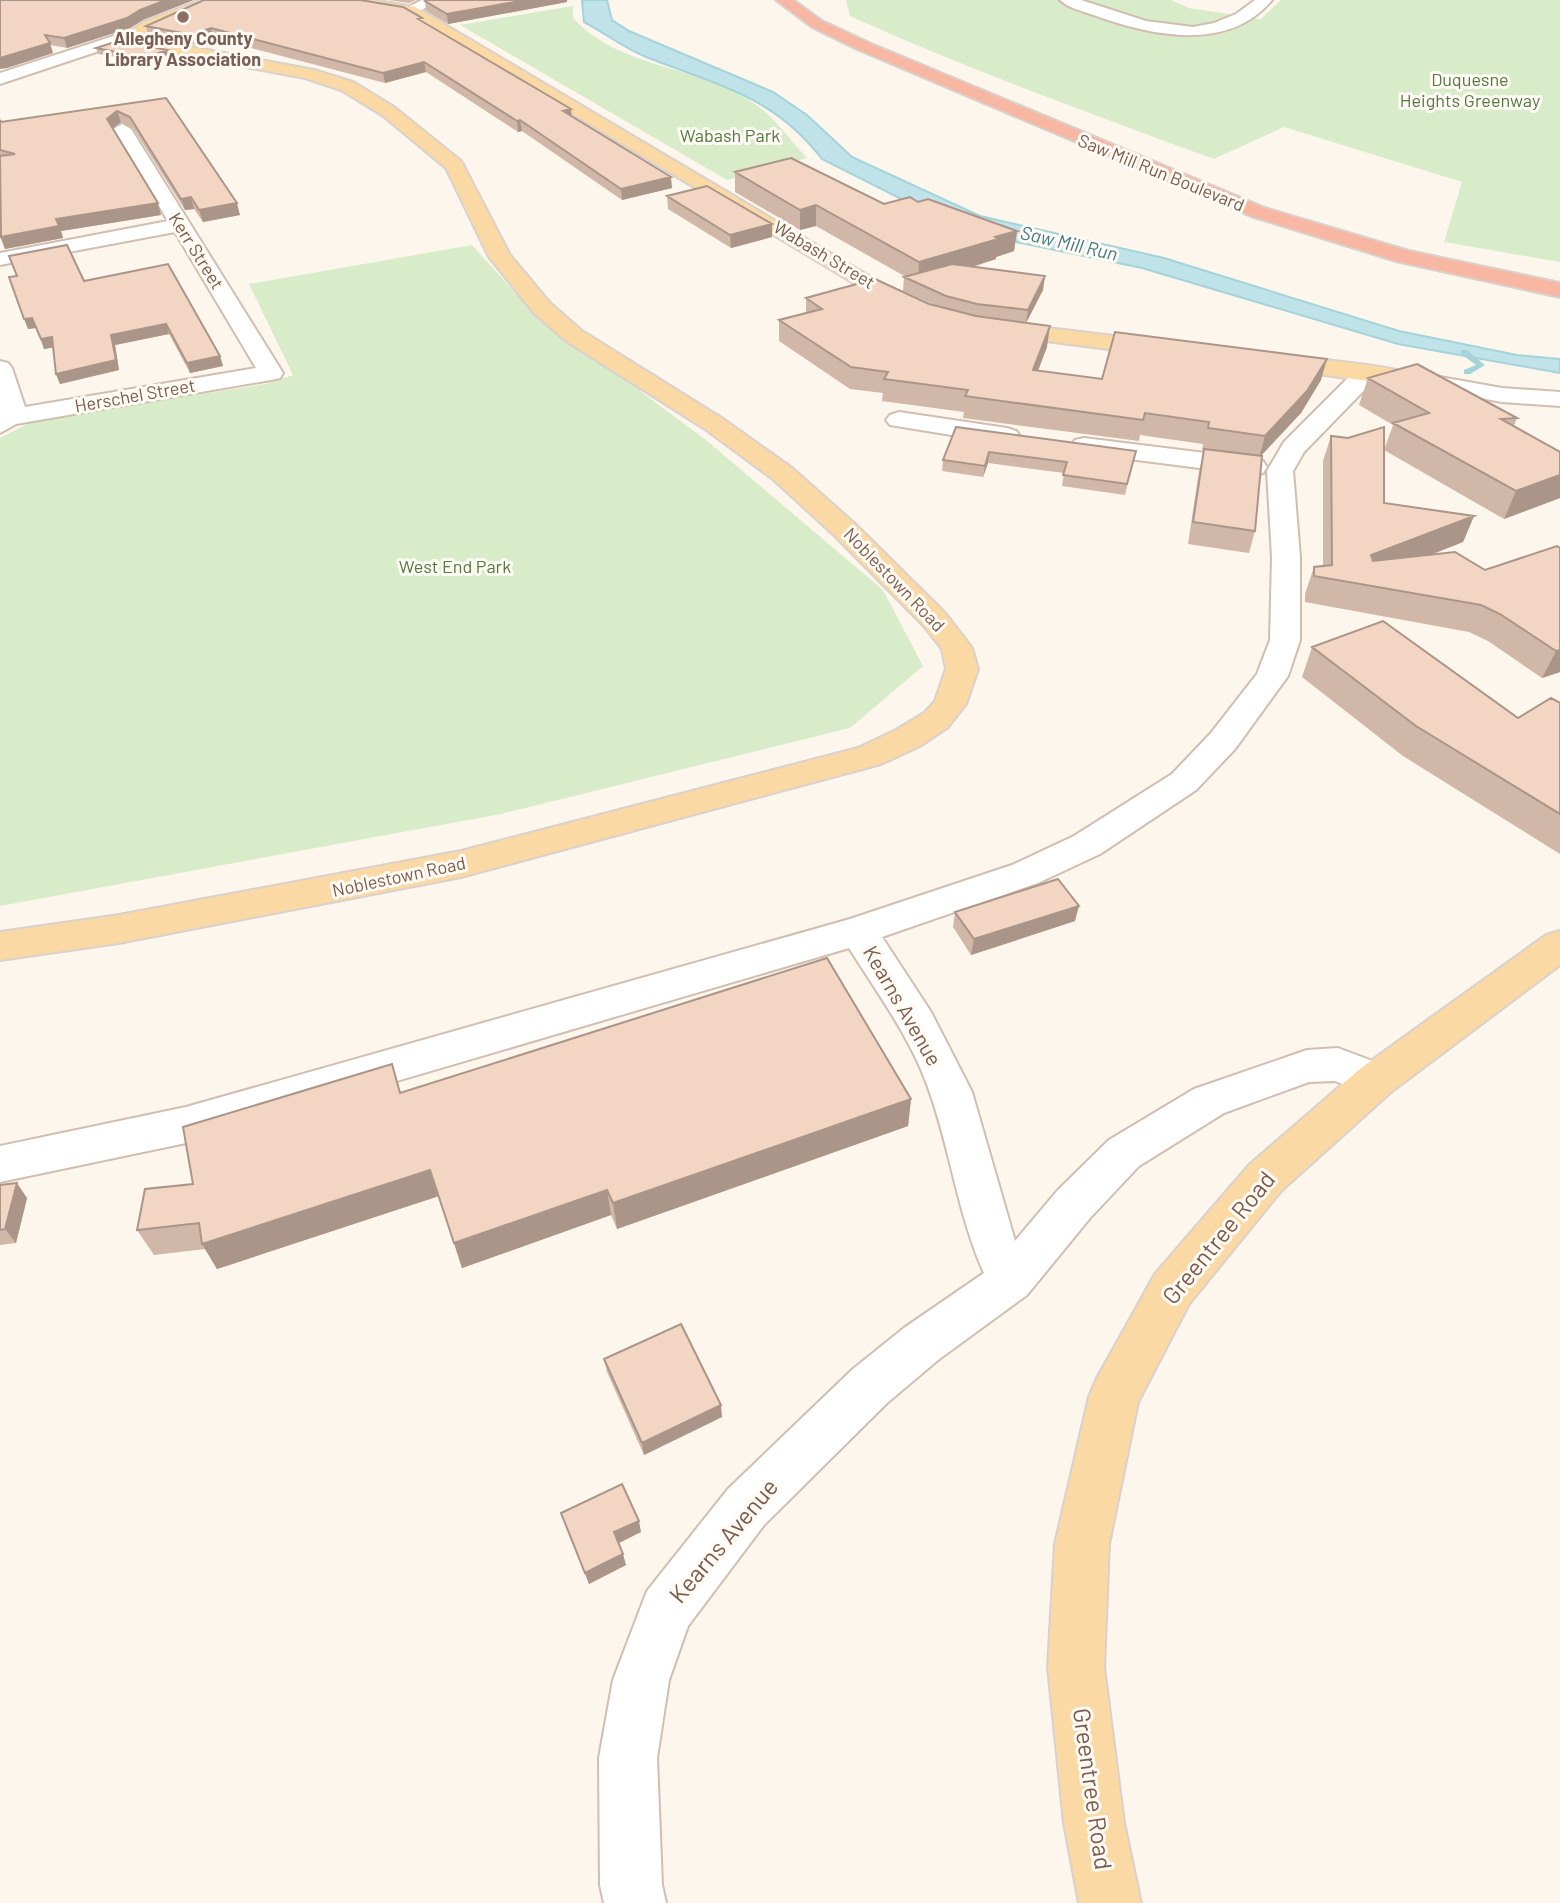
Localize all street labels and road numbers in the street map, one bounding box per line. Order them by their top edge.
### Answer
street label: Saw Mill Run Boulevard [1075,129,1248,216]
street label: Kerr Street [165,208,229,293]
street label: Wabash Street [770,215,879,293]
street label: Herschel Street [73,374,197,416]
street label: Noblestown Road [840,523,950,636]
street label: Noblestown Road [330,851,468,901]
street label: Kearns Avenue [859,941,948,1070]
street label: Greentree Road [1155,1165,1280,1309]
street label: Kearns Avenue [662,1472,783,1608]
street label: Greentree Road [1068,1706,1119,1871]

